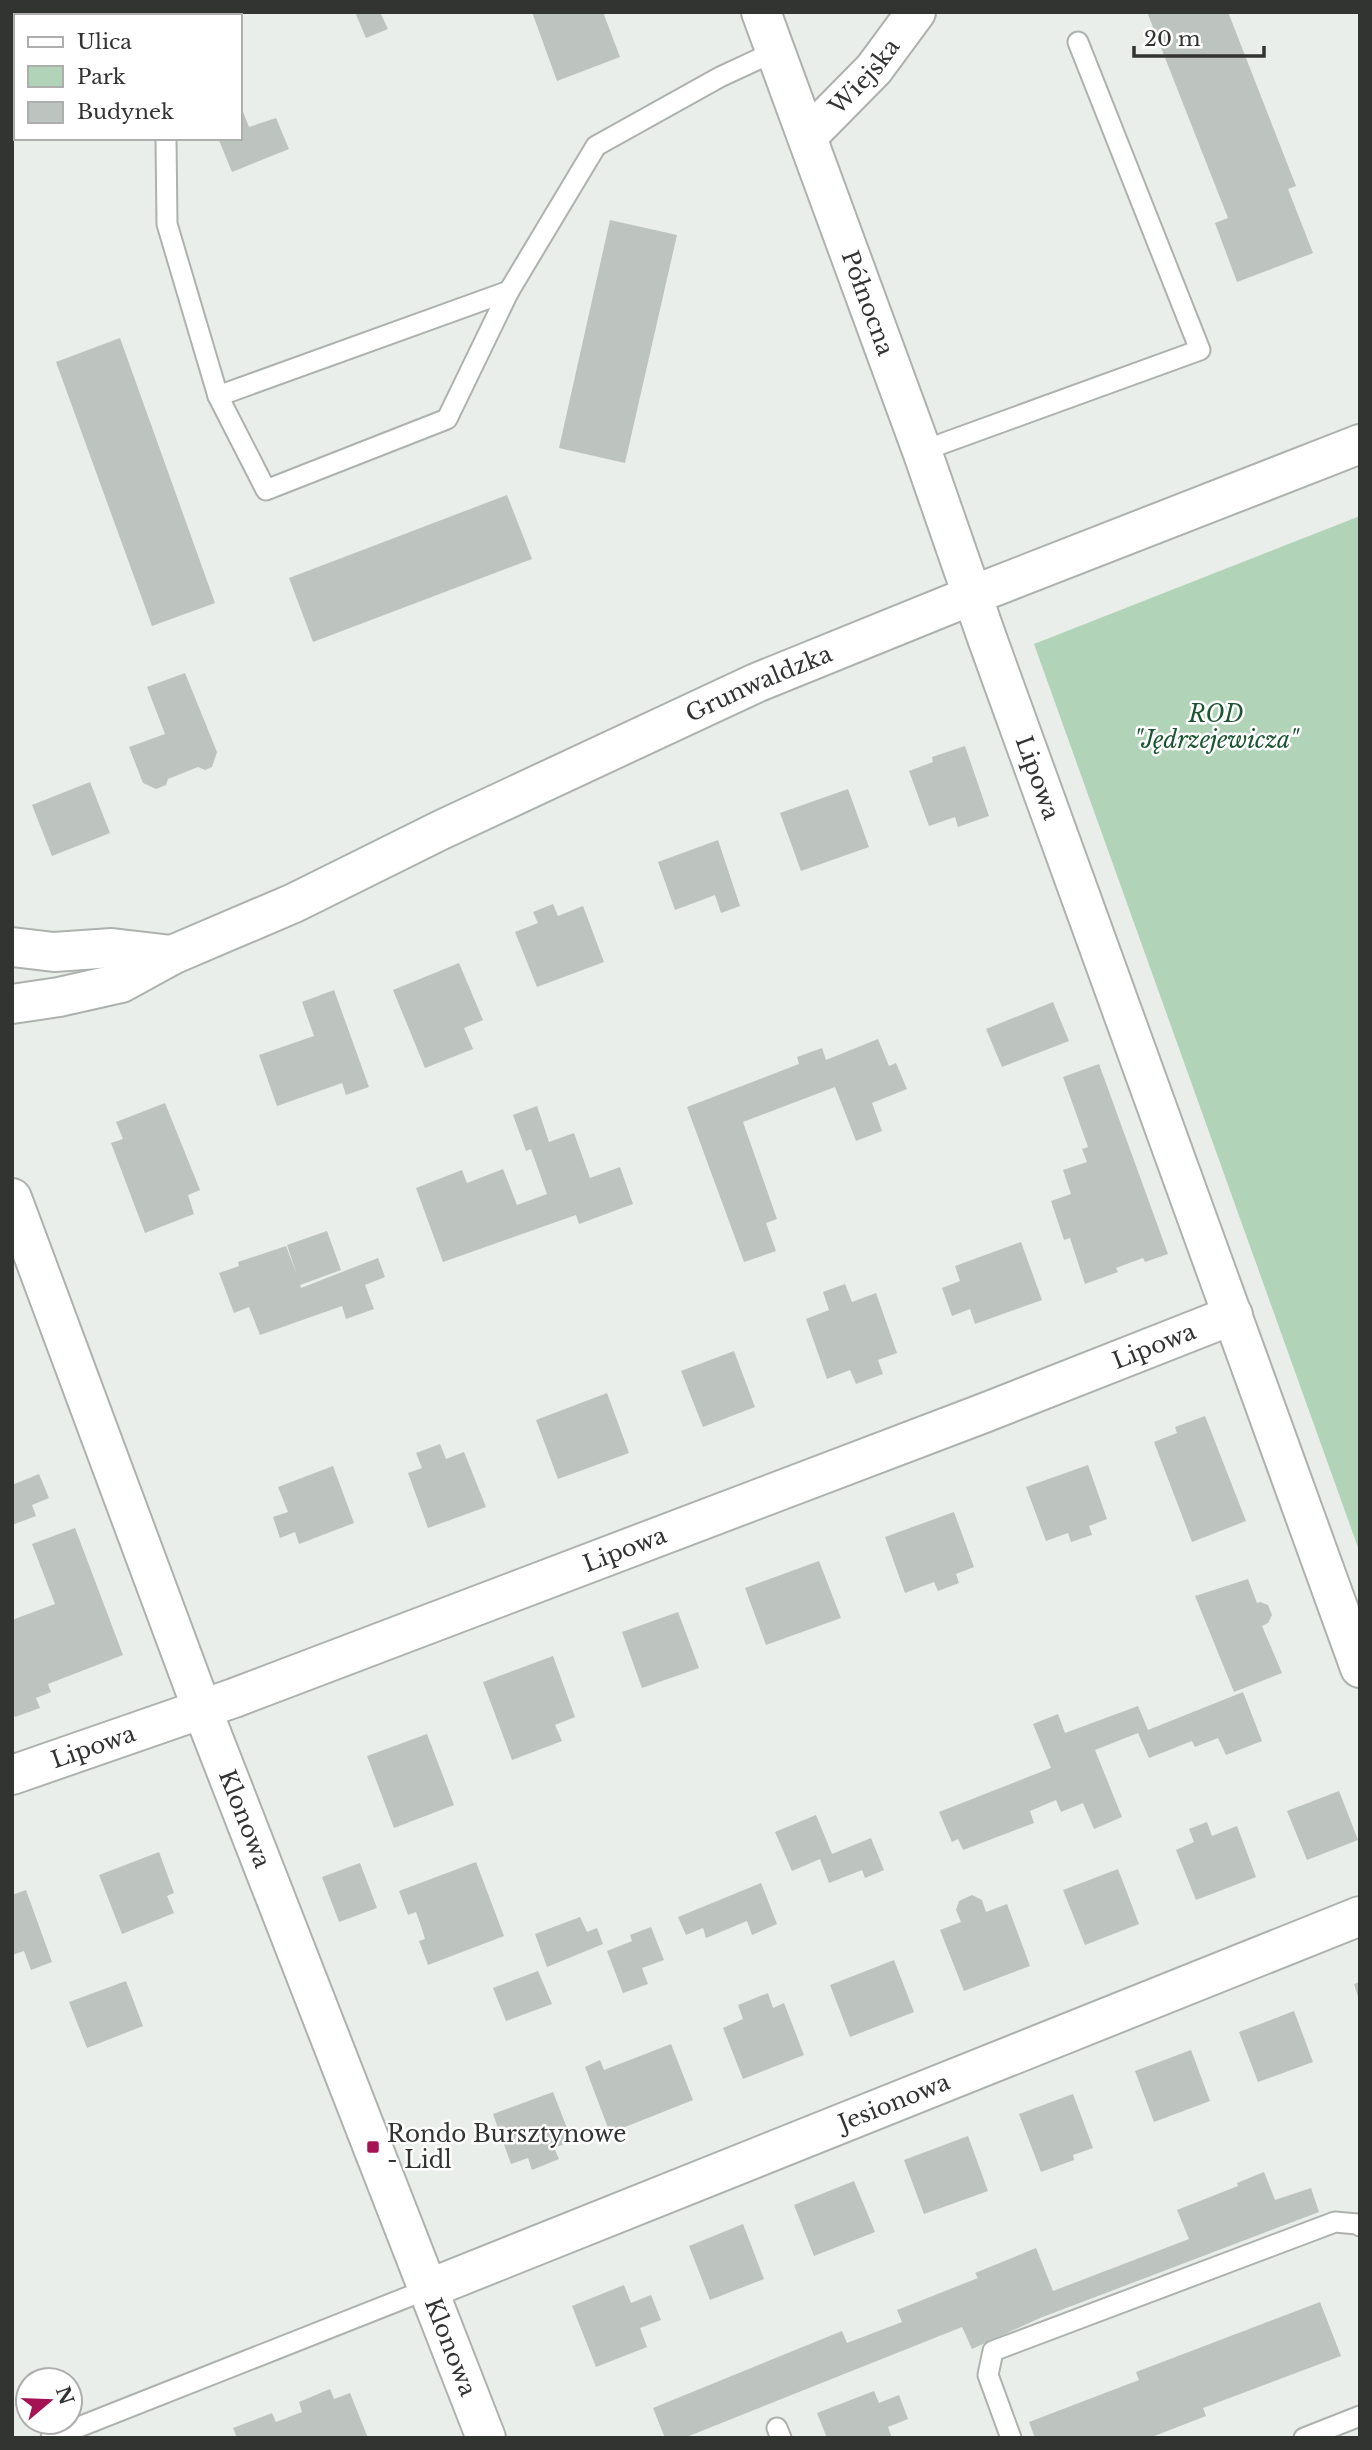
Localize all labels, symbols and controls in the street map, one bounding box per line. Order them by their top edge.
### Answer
legend [14,14,242,140]
scale bar [1134,14,1264,58]
text: 20 m [1144,26,1201,52]
text: Ulica [77,29,132,55]
street label: Wiejska [822,33,906,121]
text: Park [77,64,126,90]
text: Budynek [77,99,174,125]
street label: Północna [836,247,900,360]
street label: Grunwaldzka [681,640,836,728]
park label: ROD "Jędrzejewicza" [1134,700,1300,754]
street label: Lipowa [1010,732,1066,823]
street label: Lipowa [1108,1317,1200,1375]
street label: Lipowa [579,1521,671,1578]
street label: Lipowa [48,1719,139,1774]
street label: Klonowa [213,1766,277,1872]
street label: Jesionowa [831,2068,954,2138]
place label: Rondo Bursztynowe - Lidl [387,2120,626,2174]
marker: Rondo Bursztynowe - Lidl [365,2139,381,2155]
street label: Klonowa [419,2294,482,2400]
north arrow [14,2366,84,2436]
text: N [51,2383,78,2408]

